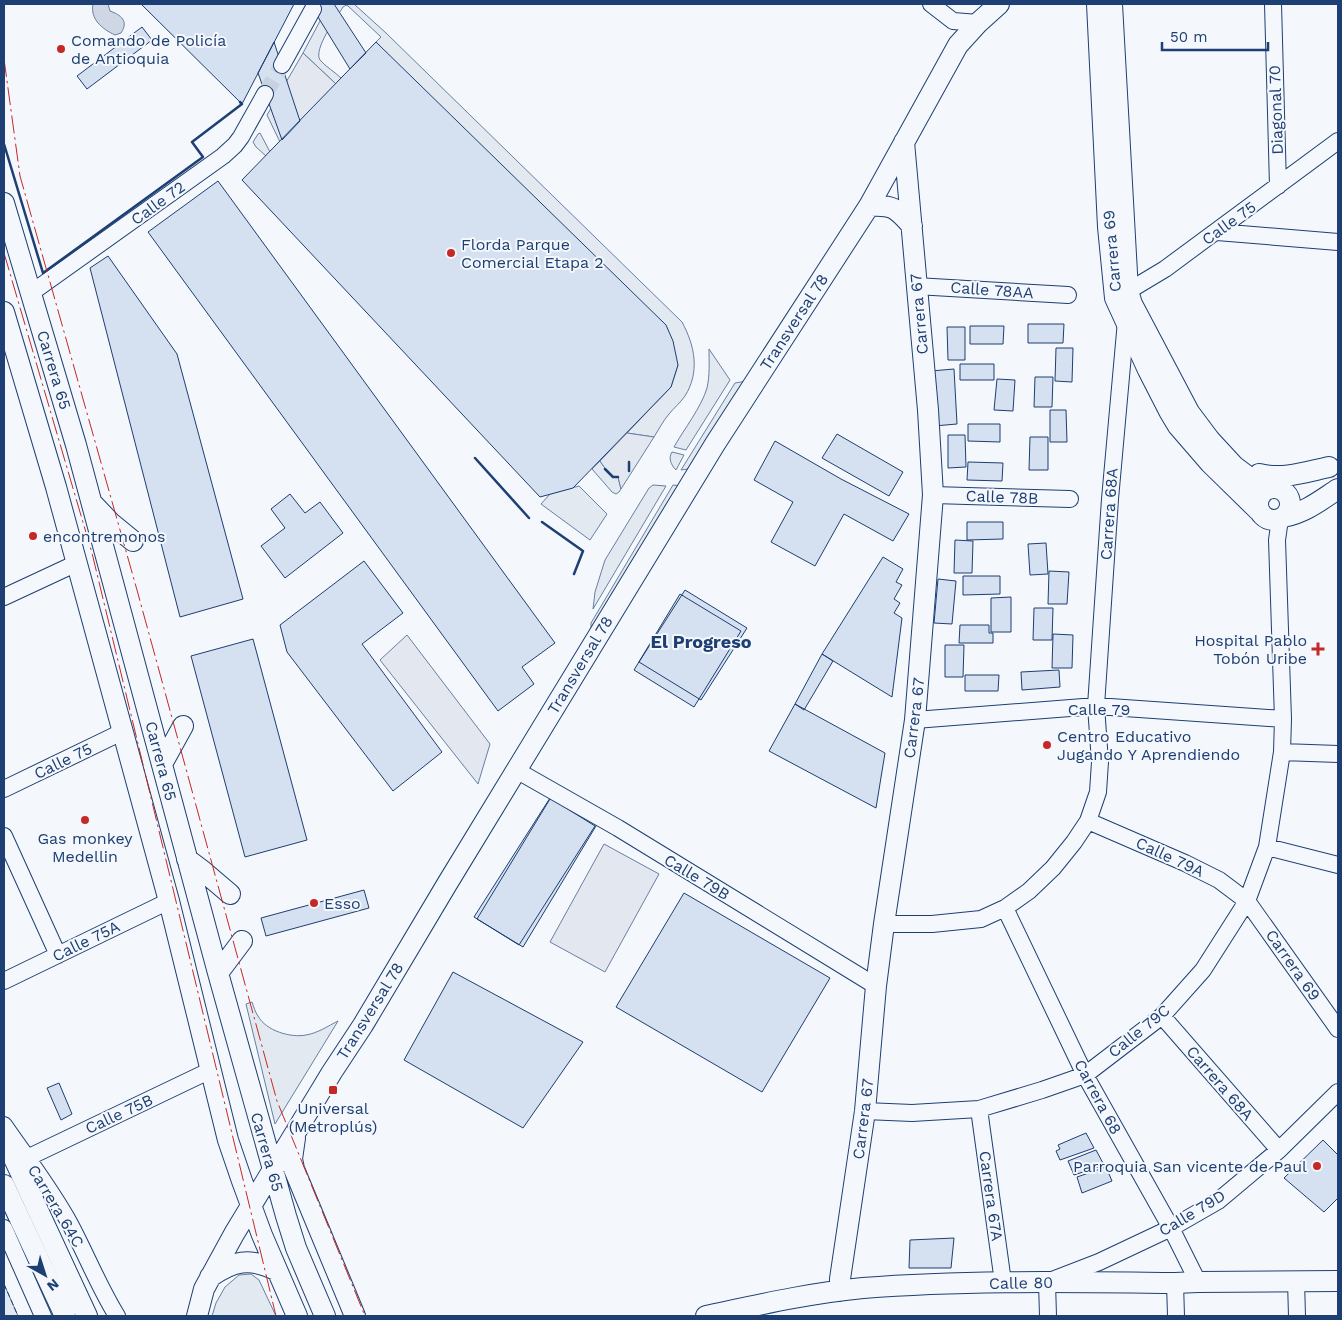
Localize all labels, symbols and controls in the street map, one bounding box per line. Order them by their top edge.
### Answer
scale bar [1162,20,1268,52]
text: 50 m [1170,28,1207,46]
place label: Comando de Policía de Antioquia [71,31,226,68]
marker: Comando de Policía de Antioquia [55,43,67,55]
street label: Diagonal 70 [1265,65,1287,155]
street label: Calle 72 [127,177,189,229]
street label: Calle 75 [1198,197,1260,249]
street label: Carrera 69 [1099,209,1125,293]
place label: Florda Parque Comercial Etapa 2 [461,235,604,272]
marker: Florda Parque Comercial Etapa 2 [445,247,457,259]
street label: Transversal 78 [756,270,832,374]
street label: Carrera 67 [906,273,932,355]
street label: Calle 78AA [950,278,1035,302]
street label: Carrera 65 [33,328,75,412]
street label: Carrera 68A [1096,467,1122,561]
street label: Calle 78B [965,486,1039,508]
place label: encontremonos [43,527,165,546]
marker: encontremonos [27,530,39,542]
street label: Transversal 78 [543,613,617,717]
district label: El Progreso [651,631,752,652]
place label: Hospital Pablo Tobón Uribe [1194,631,1307,668]
marker: Hospital Pablo Tobón Uribe [1311,642,1325,656]
street label: Carrera 67 [900,677,928,759]
street label: Calle 79 [1068,700,1130,719]
street label: Carrera 65 [141,719,181,803]
place label: Centro Educativo Jugando Y Aprendiendo [1057,727,1240,764]
street label: Calle 75 [31,739,95,783]
marker: Centro Educativo Jugando Y Aprendiendo [1041,739,1053,751]
marker: Gas monkey Medellin [79,814,91,826]
place label: Gas monkey Medellin [37,829,133,866]
street label: Calle 79A [1133,833,1208,881]
street label: Calle 79B [661,850,733,904]
place label: Esso [324,894,361,913]
marker: Esso [308,897,320,909]
street label: Calle 75A [49,916,123,965]
street label: Carrera 69 [1262,926,1324,1004]
street label: Transversal 78 [333,959,407,1063]
street label: Calle 79C [1104,1000,1174,1062]
street label: Carrera 68A [1182,1042,1258,1125]
street label: Carrera 68 [1070,1056,1126,1138]
street label: Carrera 67 [849,1078,877,1160]
marker: Universal (Metroplús) [327,1084,339,1096]
street label: Calle 75B [82,1090,156,1138]
place label: Universal (Metroplús) [289,1099,377,1136]
street label: Carrera 65 [247,1110,287,1194]
street label: Carrera 67A [975,1150,1007,1243]
place label: Parroquia San vicente de Paul [1073,1157,1307,1176]
marker: Parroquia San vicente de Paul [1311,1160,1323,1172]
street label: Carrera 64C [24,1161,88,1251]
street label: Calle 79D [1155,1186,1229,1240]
north arrow [20,1250,70,1300]
street label: Calle 80 [989,1273,1053,1293]
text: N [44,1276,62,1295]

